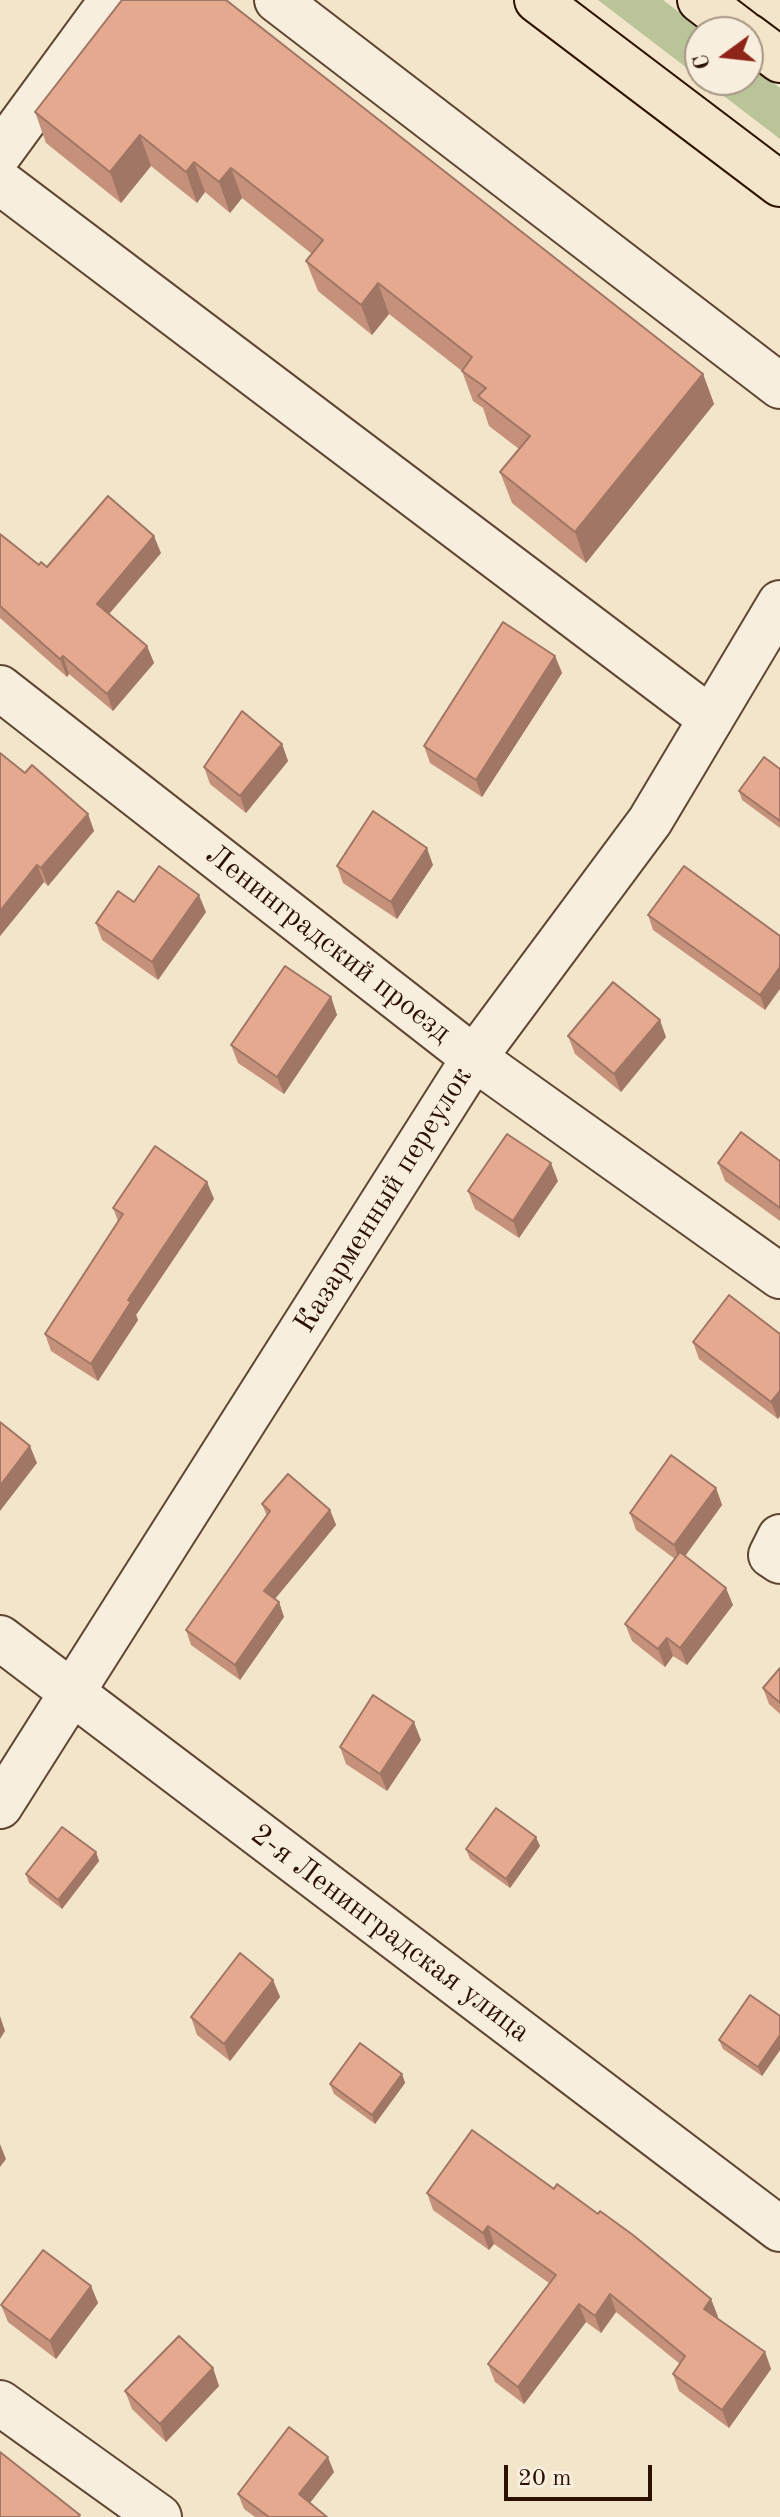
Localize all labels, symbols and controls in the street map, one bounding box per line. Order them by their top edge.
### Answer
north arrow [684,16,764,96]
text: С [690,52,715,72]
street label: Ленинградский проезд [198,837,458,1051]
street label: Казарменный переулок [287,1060,481,1340]
street label: 2-я Ленинградская улица [243,1817,537,2051]
scale bar [508,2449,656,2499]
text: 20 m [518,2467,572,2491]

